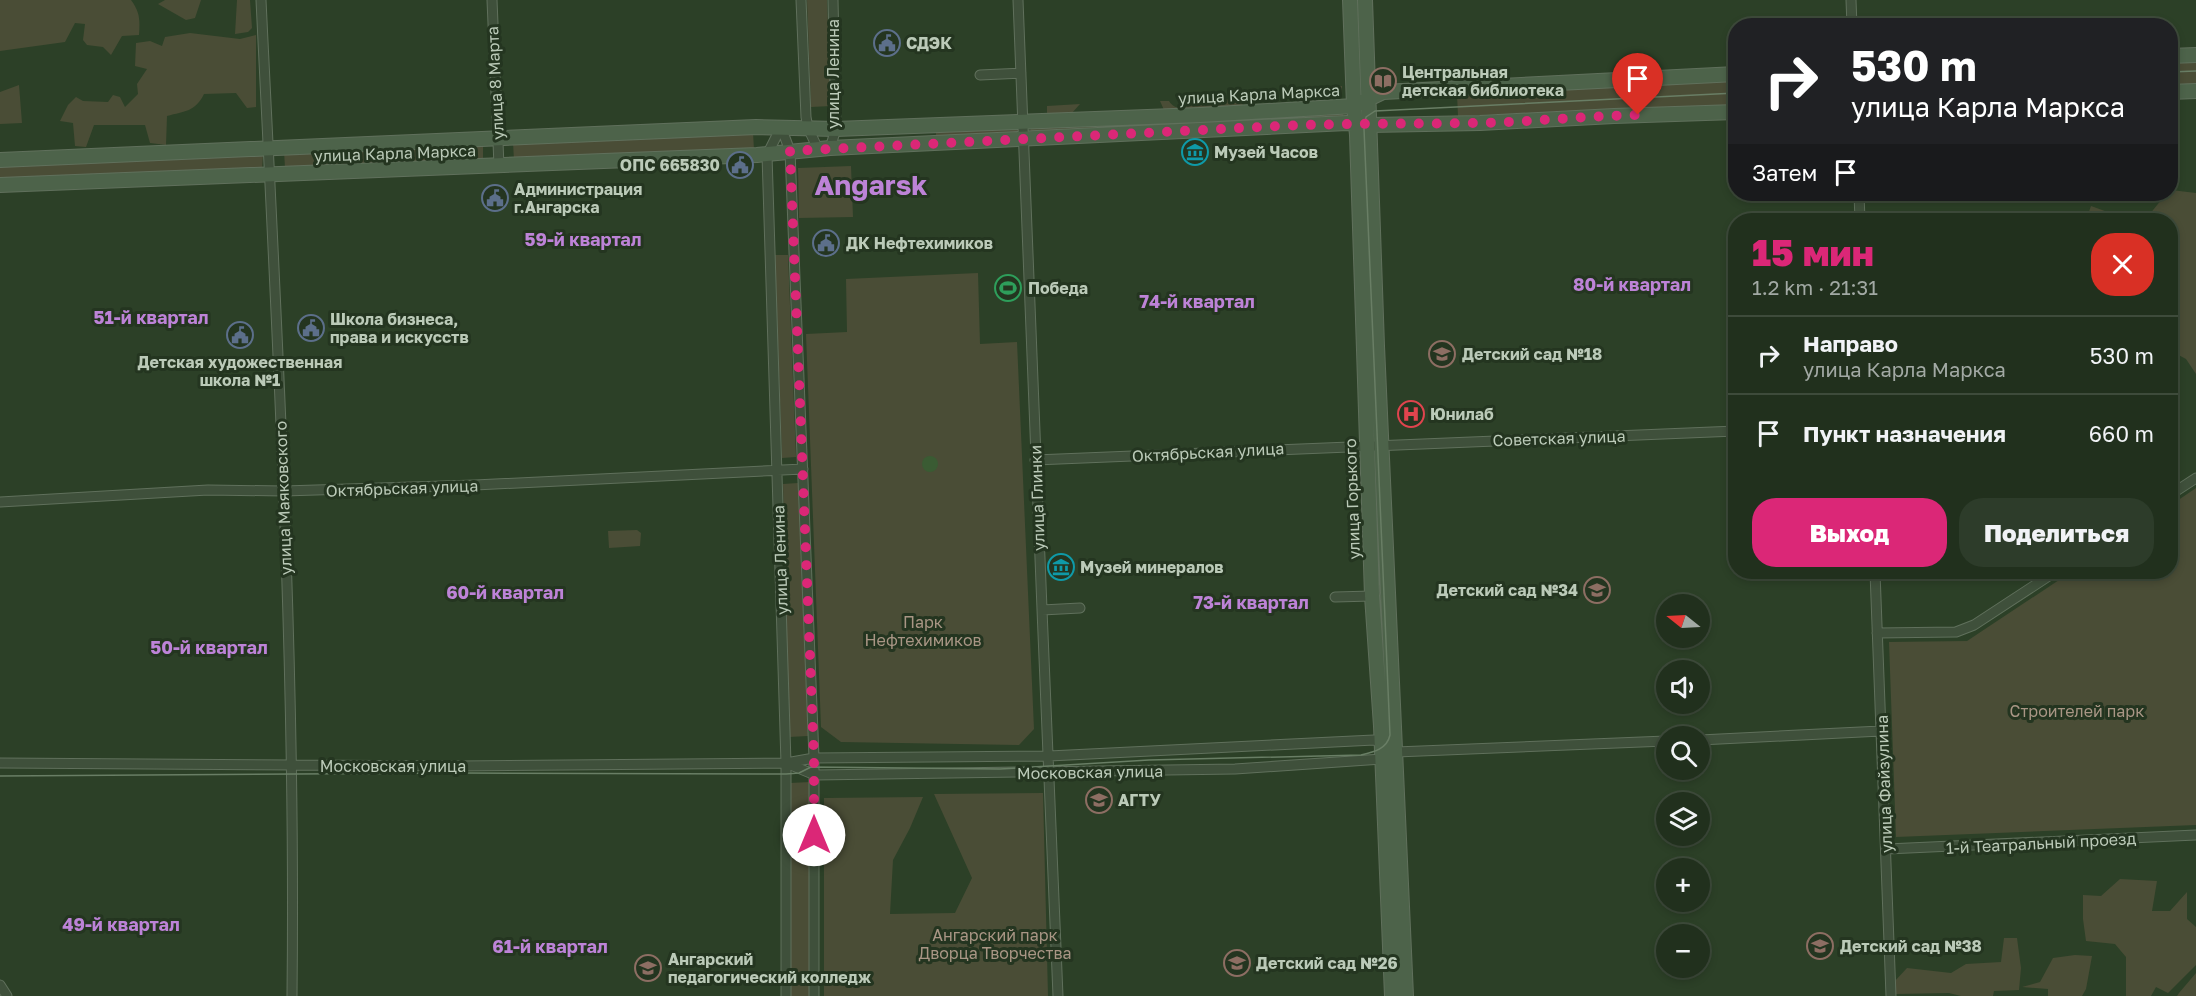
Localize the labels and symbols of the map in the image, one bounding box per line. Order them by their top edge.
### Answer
street label: улица Ленина [823,19,843,129]
street label: улица 8 Марта [482,26,508,140]
public building icon: СДЭК [872,28,902,58]
place label: СДЭК [906,33,952,53]
pin [1612,53,1663,115]
place label: Центральная детская библиотека [1402,62,1564,100]
library icon: Центральная детская библиотека [1368,66,1398,96]
street label: улица Карла Маркса [1177,80,1341,108]
museum icon: Музей Часов [1180,137,1210,167]
street label: улица Карла Маркса [314,140,476,166]
place label: Музей Часов [1214,142,1318,162]
public building icon: ОПС 665830 [725,150,755,180]
place label: ОПС 665830 [620,155,720,175]
district label: Angarsk [814,168,928,201]
place label: Администрация г.Ангарска [514,179,642,217]
public building icon: Администрация г.Ангарска [480,183,510,213]
district label: 59-й квартал [524,228,642,250]
public building icon: ДК Нефтехимиков [811,228,841,258]
place label: ДК Нефтехимиков [846,233,993,253]
sports icon: Победа [993,273,1023,303]
district label: 80-й квартал [1573,273,1691,295]
place label: Победа [1028,278,1088,298]
district label: 74-й квартал [1139,290,1255,312]
district label: 51-й квартал [94,306,208,328]
place label: Школа бизнеса, права и искусств [330,309,469,347]
public building icon: Школа бизнеса, права и искусств [296,313,326,343]
public building icon: Детская художественная школа №1 [225,320,255,350]
school or university icon: Детский сад №18 [1427,339,1457,369]
place label: Детский сад №18 [1462,344,1602,364]
place label: Детская художественная школа №1 [138,352,342,390]
hospital icon: Юнилаб [1396,399,1426,429]
place label: Юнилаб [1430,404,1494,424]
street label: улица Маяковского [270,421,296,575]
street label: Советская улица [1492,426,1626,450]
street label: Октябрьская улица [1131,438,1285,466]
street label: улица Горького [1340,438,1364,560]
street label: улица Глинки [1025,445,1049,551]
street label: Октябрьская улица [325,475,479,501]
street label: улица Ленина [768,505,792,615]
museum icon: Музей минералов [1046,552,1076,582]
place label: Музей минералов [1080,557,1224,577]
school or university icon: Детский сад №34 [1582,575,1612,605]
place label: Детский сад №34 [1437,580,1578,600]
district label: 60-й квартал [446,581,564,603]
district label: 73-й квартал [1193,591,1309,613]
north arrow [1656,594,1710,648]
park label: Парк Нефтехимиков [864,612,982,650]
district label: 50-й квартал [150,636,268,658]
park label: Строителей парк [2010,701,2144,721]
street label: улица Файзулина [1872,715,1896,853]
street label: Московская улица [320,756,466,776]
street label: Московская улица [1017,761,1163,783]
school or university icon: АГТУ [1084,785,1114,815]
place label: АГТУ [1118,790,1162,810]
position arrow [782,803,846,867]
street label: 1-й Театральный проезд [1945,828,2137,858]
district label: 49-й квартал [62,913,180,935]
park label: Ангарский парк Дворца Творчества [918,925,1072,963]
school or university icon: Детский сад №38 [1805,931,1835,961]
district label: 61-й квартал [492,935,608,957]
place label: Детский сад №38 [1840,936,1982,956]
school or university icon: Детский сад №26 [1222,948,1252,978]
place label: Ангарский педагогический колледж [668,949,871,987]
school or university icon: Ангарский педагогический колледж [633,953,663,983]
place label: Детский сад №26 [1256,953,1398,973]

